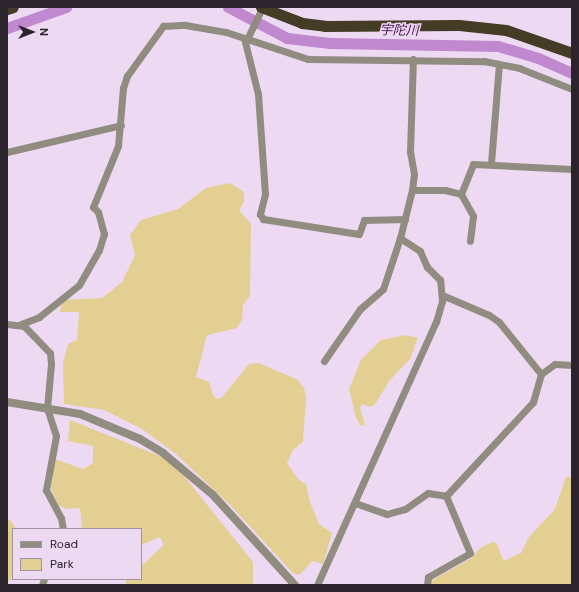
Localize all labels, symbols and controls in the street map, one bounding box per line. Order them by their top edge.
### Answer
north arrow [12,12,52,52]
water label: 宇陀川 [379,23,419,39]
text: N [37,28,51,36]
legend [12,528,142,580]
text: Road [50,536,78,552]
text: Park [50,556,74,572]

